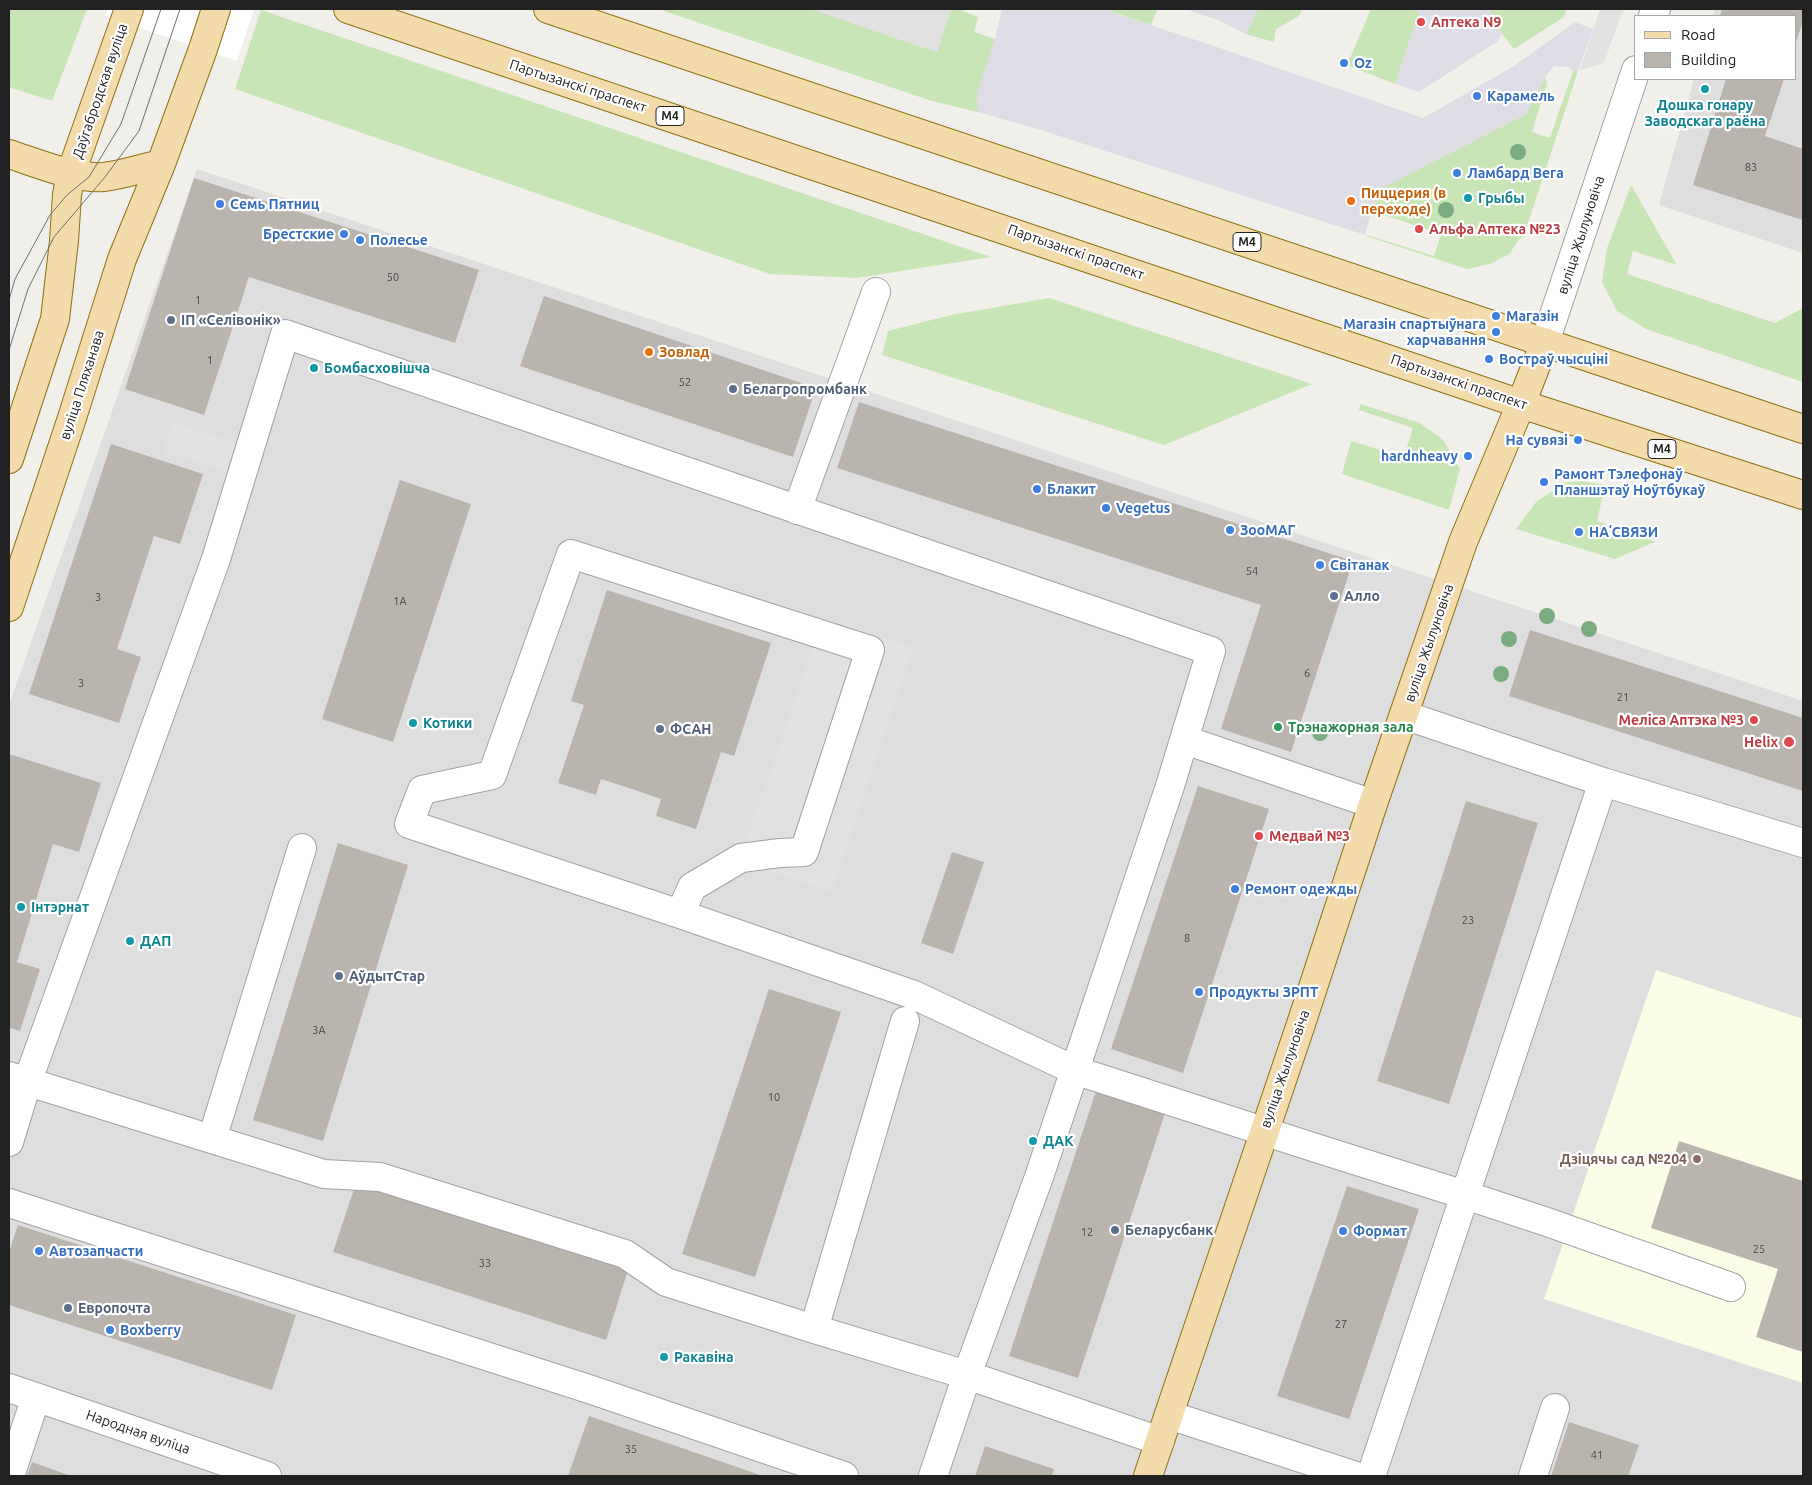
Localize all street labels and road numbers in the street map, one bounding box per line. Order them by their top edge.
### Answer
street label: Даўгабродская вуліца [69,21,131,161]
street label: Партызанскі праспект [507,56,649,116]
road number: М4 [656,106,684,125]
street label: вуліца Жылуновіча [1554,174,1608,296]
street label: Партызанскі праспект [1006,221,1146,283]
road number: М4 [1233,232,1261,252]
street label: вуліца Пляханава [56,328,108,442]
street label: Партызанскі праспект [1389,351,1529,413]
road number: М4 [1648,439,1676,458]
street label: вуліца Жылуновіча [1401,582,1457,704]
street label: вуліца Жылуновіча [1257,1008,1313,1130]
street label: Народная вуліца [84,1406,192,1458]

